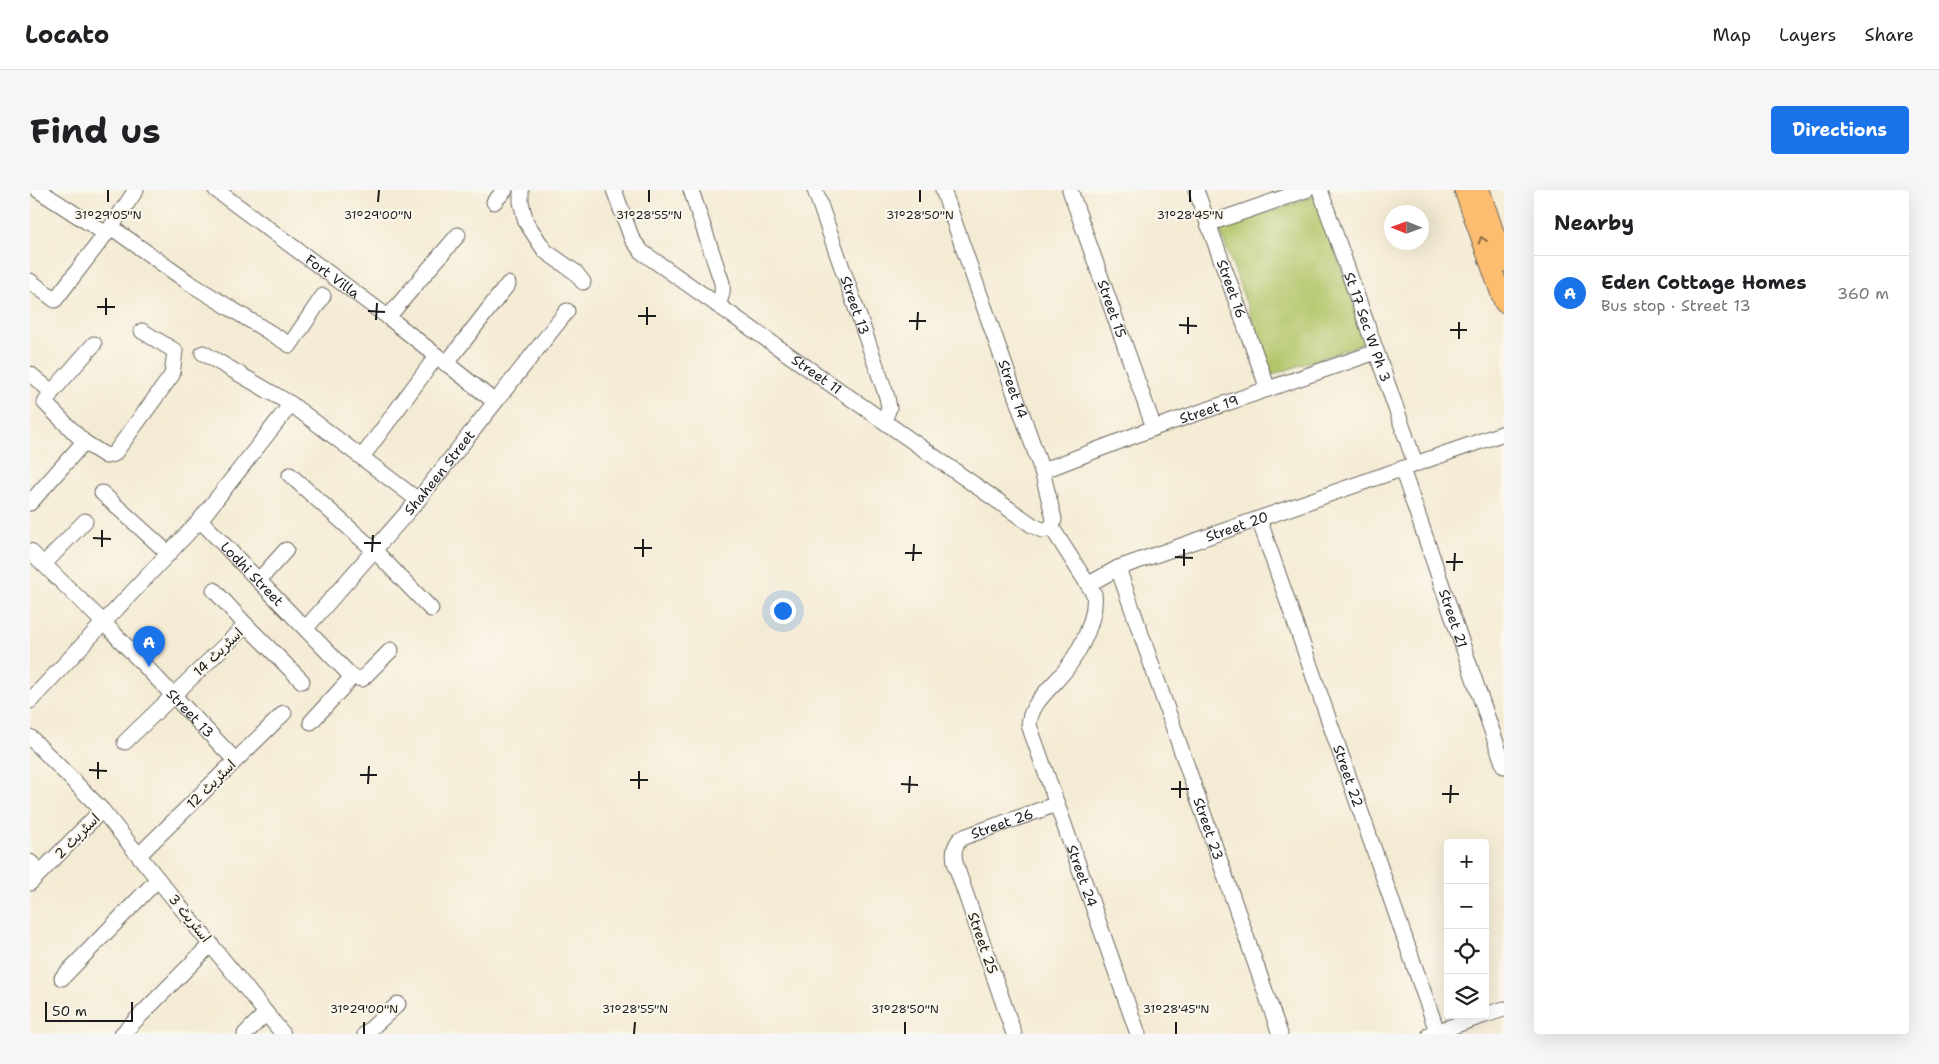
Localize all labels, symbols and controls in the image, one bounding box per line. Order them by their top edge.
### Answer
text: Locato [25,19,109,51]
text: Map [1713,23,1751,47]
text: Layers [1779,23,1836,47]
text: Share [1864,23,1914,47]
button: Directions [1771,106,1909,154]
text: Find us [30,107,161,154]
north arrow [1384,205,1429,250]
text: 31°29'05"N [74,207,142,223]
text: 31°29'00"N [344,207,412,223]
text: 31°28'55"N [616,207,682,223]
text: 31°28'50"N [886,207,954,223]
text: 31°28'45"N [1156,207,1224,223]
text: Nearby [1554,209,1634,237]
one-way arrow [1478,237,1488,245]
street label: Fort Villa [302,250,364,302]
street label: Street 16 [1213,257,1251,321]
street label: St 17 Sec W Ph 3 [1340,270,1395,384]
text: Eden Cottage Homes [1601,270,1806,295]
street label: Street 13 [837,273,874,337]
street label: Street 15 [1093,277,1130,340]
text: A [1564,283,1576,304]
text: 360 m [1837,283,1889,304]
text: Bus stop · Street 13 [1601,295,1751,316]
street label: Street 11 [788,351,845,398]
street label: Street 14 [994,357,1032,421]
street label: Street 19 [1177,391,1241,428]
street label: Shaheen Street [400,426,479,519]
street label: Street 20 [1203,507,1271,546]
street label: Lodhi Street [217,538,288,610]
street label: Street 21 [1435,587,1472,650]
your location [770,598,796,624]
street label: اسٹریٹ 14 [189,624,247,680]
pin: A [133,626,165,667]
street label: Street 13 [163,685,218,741]
street label: Street 22 [1329,742,1367,810]
street label: اسٹریٹ 12 [183,756,239,812]
street label: Street 23 [1189,795,1228,862]
street label: Street 26 [968,804,1036,843]
street label: اسٹریٹ 2 [50,809,104,863]
map controls [1444,839,1489,1019]
button: + [1444,839,1489,884]
street label: Street 24 [1063,842,1102,910]
button: − [1444,884,1489,929]
street label: اسٹریٹ 3 [165,890,215,946]
street label: Street 25 [964,910,1002,976]
button: locate [1444,929,1489,974]
button: layers [1444,974,1489,1019]
scale bar [45,999,132,1022]
text: 31°29'00"N [330,1001,398,1017]
text: 31°28'55"N [602,1001,668,1017]
text: 31°28'50"N [871,1001,939,1017]
text: 31°28'45"N [1142,1001,1210,1017]
text: 50 m [52,1002,87,1020]

